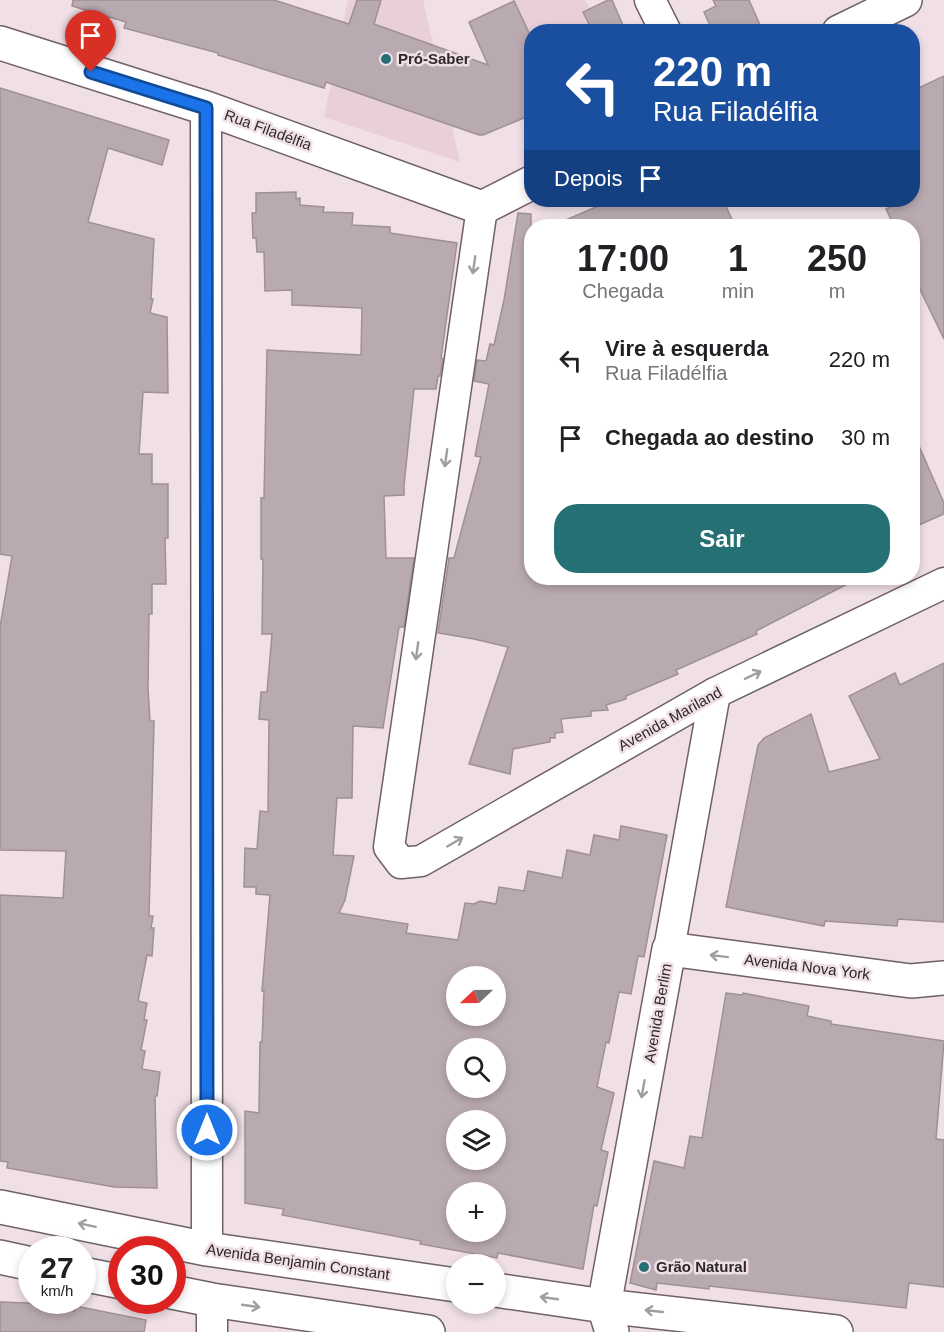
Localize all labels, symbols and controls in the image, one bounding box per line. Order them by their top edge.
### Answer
pin [65,10,116,72]
icon: arrive [74,19,107,52]
icon: left [554,48,632,126]
text: 220 m [653,48,772,95]
place label: Pró-Saber [398,50,470,67]
marker: Pró-Saber [379,52,393,66]
text: Rua Filadélfia [653,97,818,127]
street label: Rua Filadélfia [222,106,315,153]
icon: arrive [634,162,667,195]
text: Depois [554,166,622,191]
text: 17:00 [577,238,669,279]
text: 1 [728,238,748,279]
text: 250 [807,238,867,279]
one-way arrow [468,255,479,275]
text: Chegada [582,280,664,302]
text: min [722,280,754,302]
text: m [829,280,845,302]
text: Vire à esquerda [605,336,768,361]
icon: left [554,344,587,377]
text: 220 m [829,347,890,372]
text: Rua Filadélfia [605,362,727,384]
icon: arrive [554,422,587,455]
text: Chegada ao destino [605,425,814,450]
text: 30 m [841,425,890,450]
one-way arrow [440,448,451,468]
button: Sair [554,504,890,573]
one-way arrow [412,641,423,661]
one-way arrow [744,668,762,680]
street label: Avenida Mariland [615,683,724,754]
one-way arrow [446,835,463,847]
one-way arrow [710,950,730,961]
street label: Avenida Nova York [743,950,871,983]
street label: Avenida Berlim [640,962,675,1064]
north arrow [446,966,506,1026]
map controls [446,966,506,1314]
button: search [446,1038,506,1098]
one-way arrow [638,1079,649,1098]
position arrow [175,1098,239,1162]
button: layers [446,1110,506,1170]
button: + [446,1182,506,1242]
one-way arrow [78,1219,98,1230]
speed limit sign: 30 [108,1236,186,1314]
street label: Avenida Benjamin Constant [205,1240,392,1283]
text: 27 [40,1251,74,1284]
button: − [446,1254,506,1314]
place label: Grão Natural [656,1258,747,1275]
marker: Grão Natural [637,1260,651,1274]
text: km/h [41,1282,73,1299]
one-way arrow [540,1293,560,1304]
one-way arrow [240,1300,260,1311]
one-way arrow [645,1306,665,1317]

